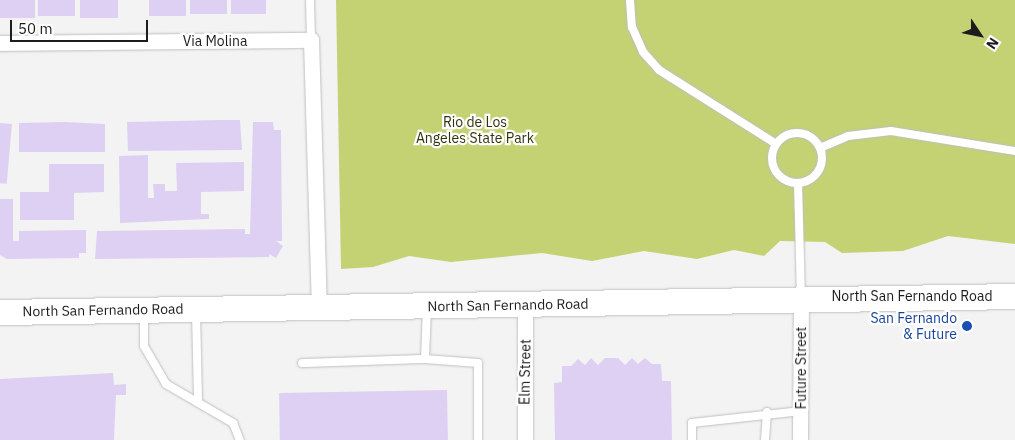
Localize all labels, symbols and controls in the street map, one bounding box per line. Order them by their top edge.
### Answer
scale bar [12,10,150,42]
north arrow [955,10,1005,60]
text: 50 m [18,19,53,38]
street label: Via Molina [183,33,247,49]
text: N [982,34,1003,53]
park label: Rio de Los Angeles State Park [416,114,534,146]
street label: North San Fernando Road [831,288,993,304]
street label: North San Fernando Road [427,295,589,315]
street label: North San Fernando Road [22,300,184,320]
place label: San Fernando & Future [870,310,957,342]
marker: San Fernando & Future [961,320,973,332]
street label: Future Street [793,327,809,409]
street label: Elm Street [516,339,534,405]

